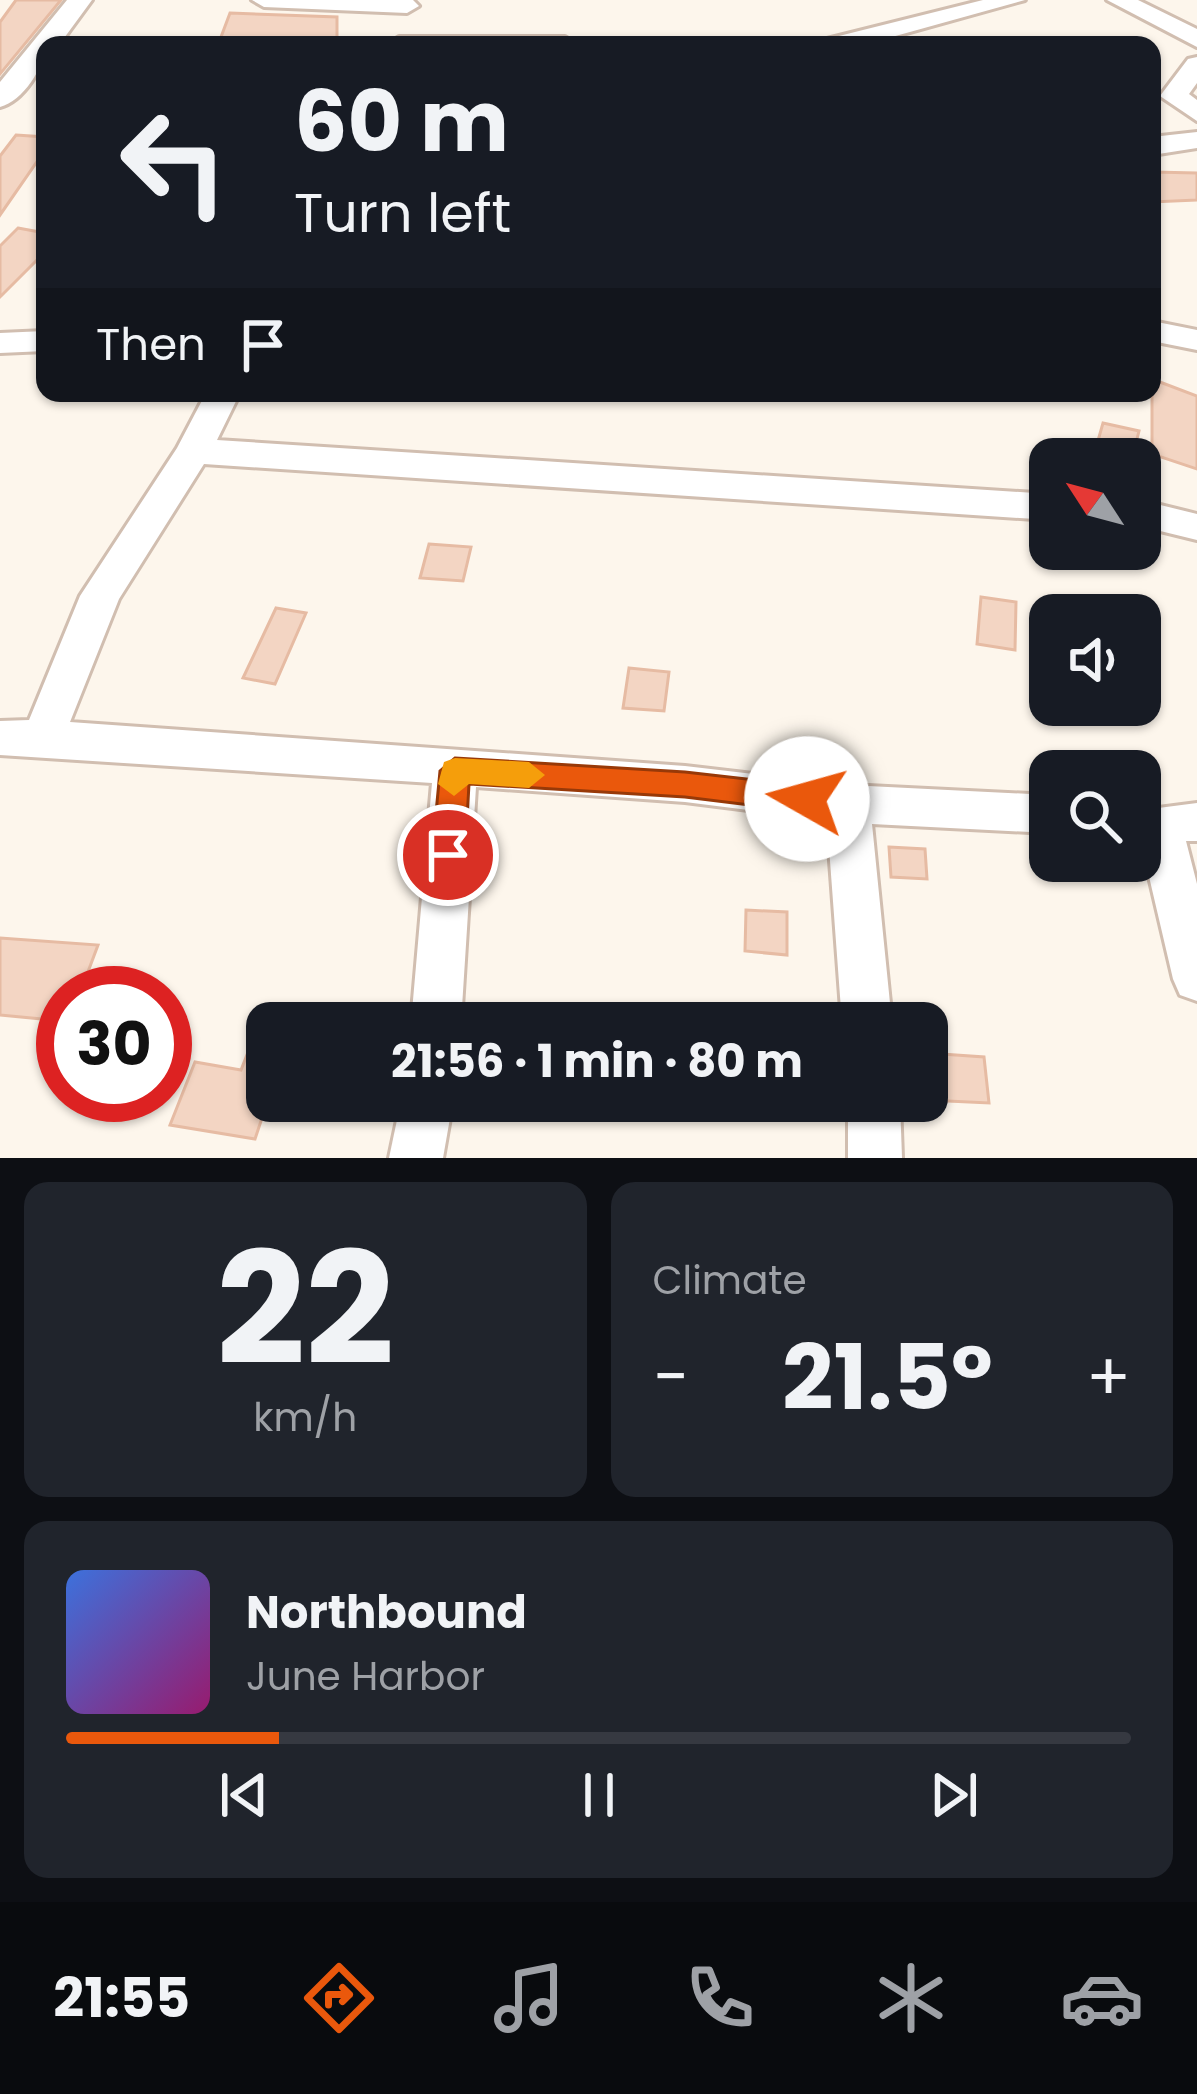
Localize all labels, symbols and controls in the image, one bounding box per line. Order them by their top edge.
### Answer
text: 60 m [294,63,509,180]
icon: left [96,84,252,240]
text: Turn left [294,175,511,251]
icon: arrive [230,312,296,378]
text: Then [96,313,206,376]
north arrow [1029,438,1161,570]
map controls [1029,438,1161,882]
button: sound [1029,594,1161,726]
position arrow [744,736,870,862]
button: search [1029,750,1161,882]
pin [397,804,499,906]
icon: arrive [415,822,481,888]
speed limit sign: 30 [36,966,192,1122]
text: 21:56 · 1 min · 80 m [391,1030,803,1093]
text: 22 [216,1200,394,1419]
text: Climate [653,1253,807,1308]
text: 21.5° [782,1314,993,1441]
text: − [653,1331,689,1423]
text: + [1086,1331,1131,1423]
text: km/h [253,1390,357,1445]
text: Northbound [246,1581,527,1644]
text: June Harbor [246,1649,485,1704]
icon: previous [211,1762,277,1828]
icon: pause [566,1762,632,1828]
icon: next [921,1762,987,1828]
icon: directions [297,1956,381,2040]
icon: music [487,1956,571,2040]
icon: phone [678,1956,762,2040]
icon: climate [869,1956,953,2040]
icon: car [1060,1956,1144,2040]
text: 21:55 [53,1960,190,2036]

